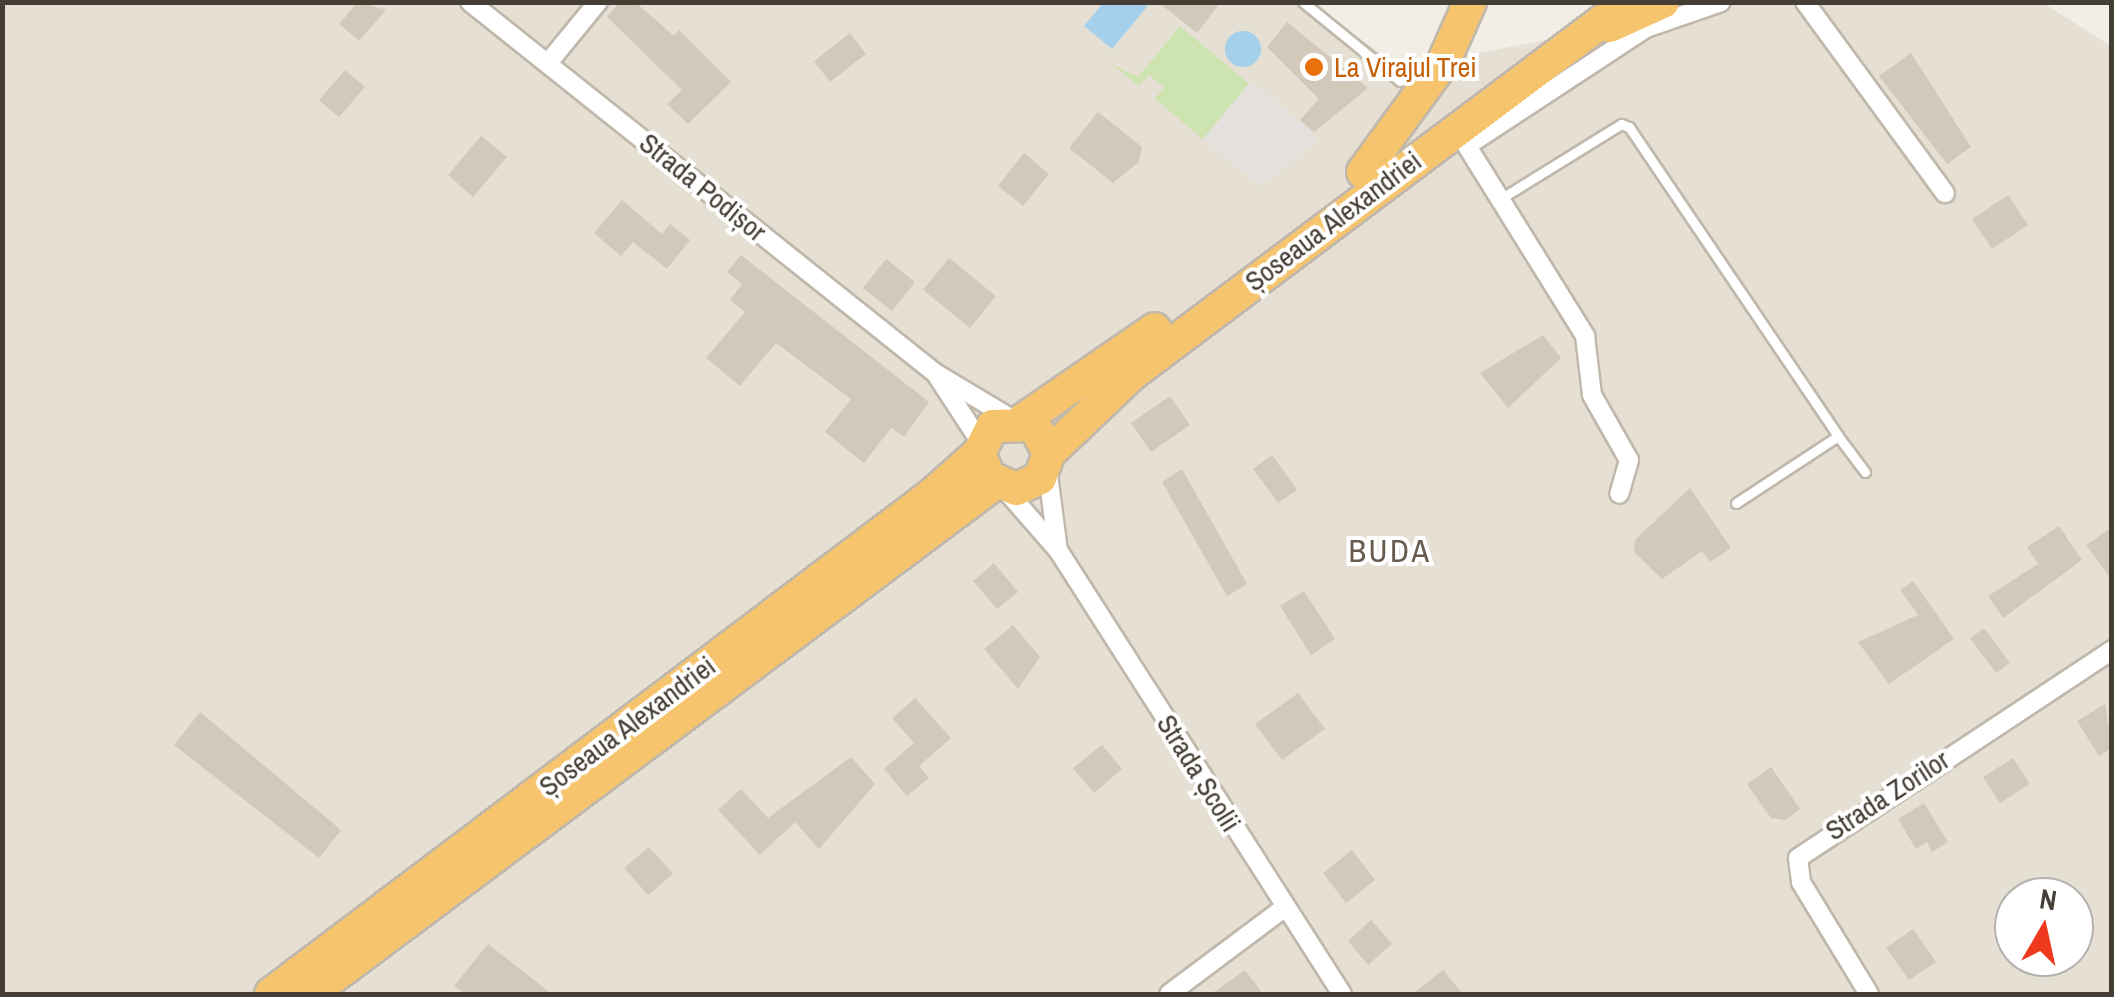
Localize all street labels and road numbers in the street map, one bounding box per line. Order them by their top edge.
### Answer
street label: Strada Podișor [633,126,773,248]
street label: Șoseaua Alexandriei [1238,143,1428,299]
street label: Șoseaua Alexandriei [532,648,722,804]
street label: Strada Școlii [1150,708,1248,838]
street label: Strada Zorilor [1819,743,1955,847]

